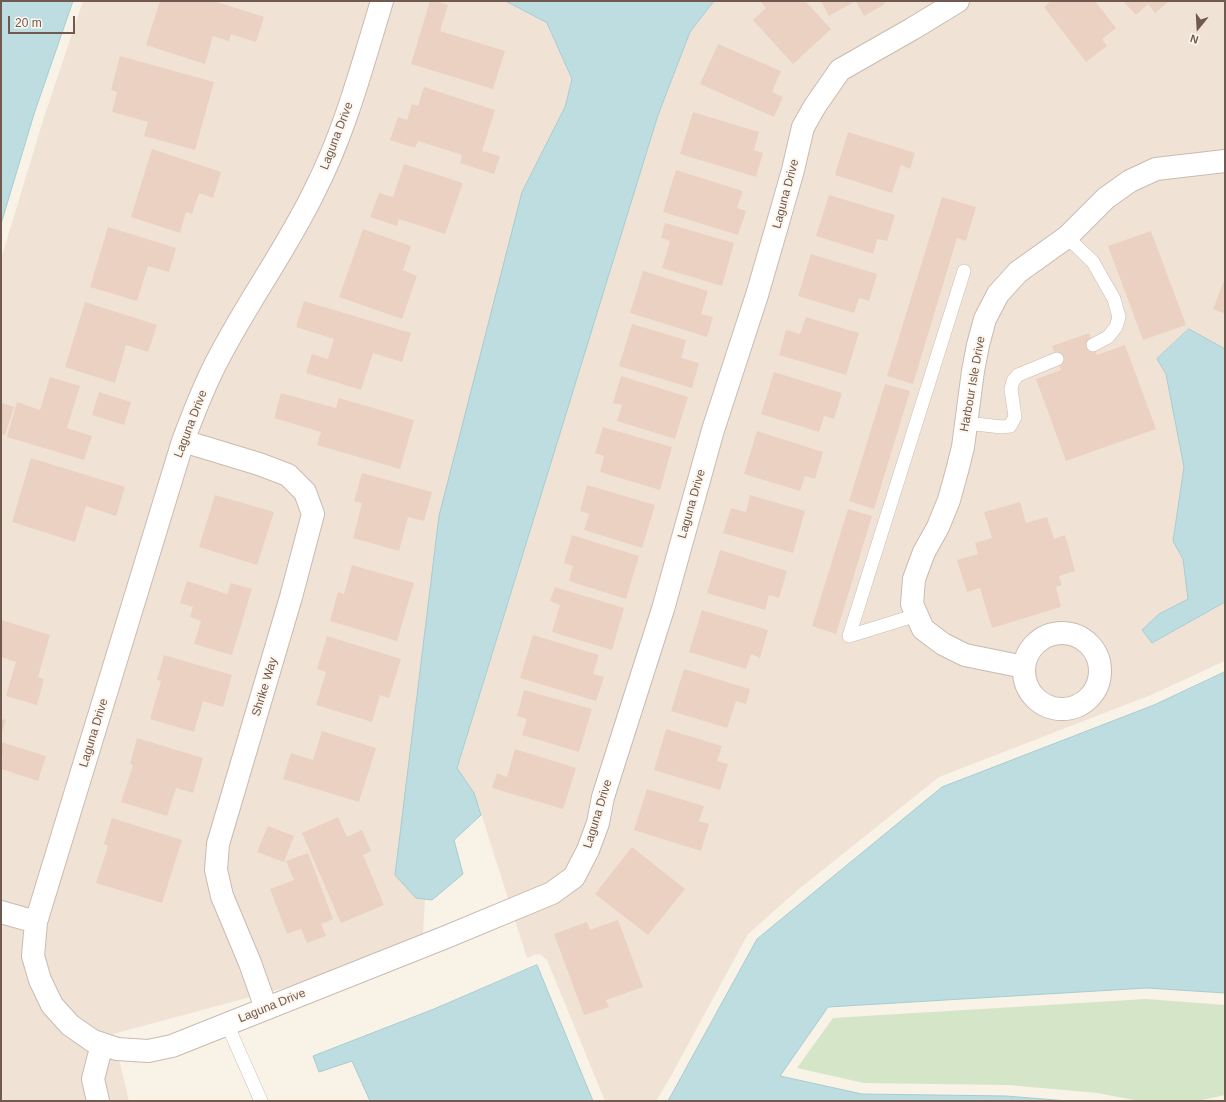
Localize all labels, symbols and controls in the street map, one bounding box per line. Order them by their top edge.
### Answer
scale bar [10,8,77,34]
north arrow [1178,8,1218,48]
text: 20 m [15,16,42,30]
text: N [1189,32,1200,46]
street label: Laguna Drive [317,100,357,172]
street label: Laguna Drive [770,158,802,230]
street label: Harbour Isle Drive [958,335,988,433]
street label: Laguna Drive [171,388,211,460]
street label: Laguna Drive [675,468,709,540]
street label: Shrike Way [249,656,281,718]
street label: Laguna Drive [77,697,111,769]
street label: Laguna Drive [581,778,615,850]
street label: Laguna Drive [236,986,308,1026]

